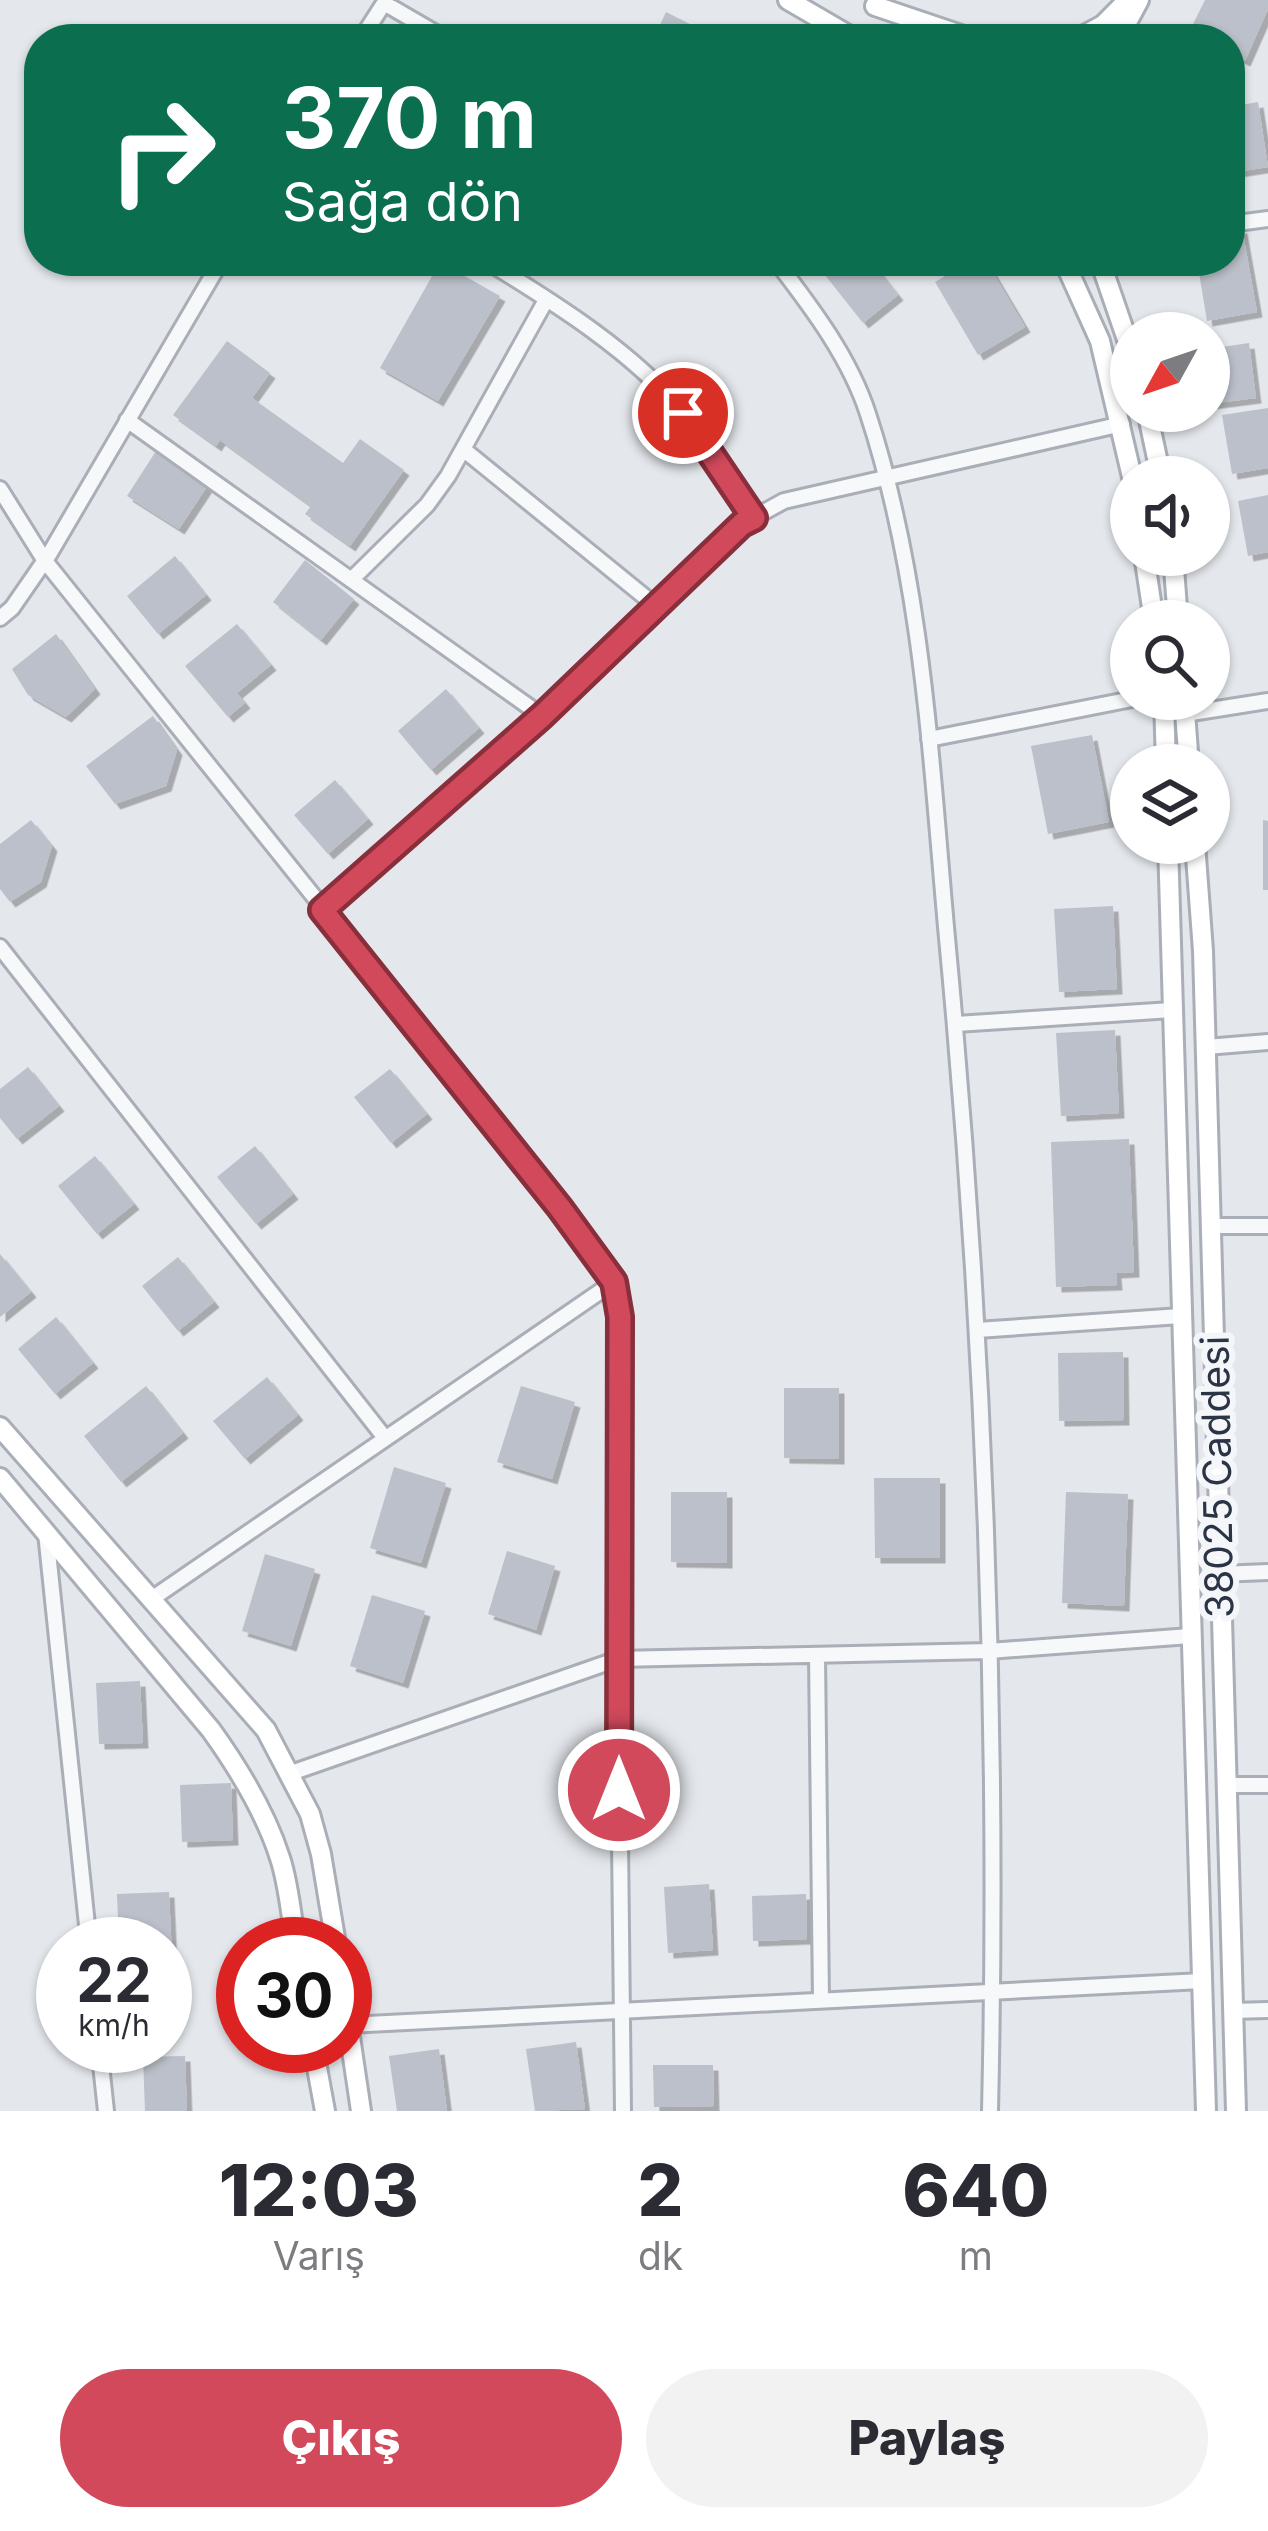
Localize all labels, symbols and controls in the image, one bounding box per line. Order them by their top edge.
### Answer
text: 370 m [282,67,537,168]
icon: right [84,72,240,228]
text: Sağa dön [282,169,523,234]
north arrow [1110,312,1230,432]
map controls [1110,312,1230,864]
pin [632,362,734,464]
icon: arrive [650,380,716,446]
button: sound [1110,456,1230,576]
button: search [1110,600,1230,720]
button: layers [1110,744,1230,864]
street label: 38025 Caddesi [1191,1336,1242,1618]
position arrow [556,1727,682,1853]
speed limit sign: 30 [216,1917,372,2073]
text: 22 [76,1944,152,2016]
text: km/h [78,2007,150,2043]
text: 12:03 [219,2146,419,2233]
text: 2 [638,2146,684,2233]
text: 640 [902,2146,1049,2233]
text: Varış [273,2232,365,2279]
text: dk [638,2232,683,2279]
text: m [959,2232,993,2279]
button: Çıkış [60,2369,622,2507]
button: Paylaş [646,2369,1208,2507]

